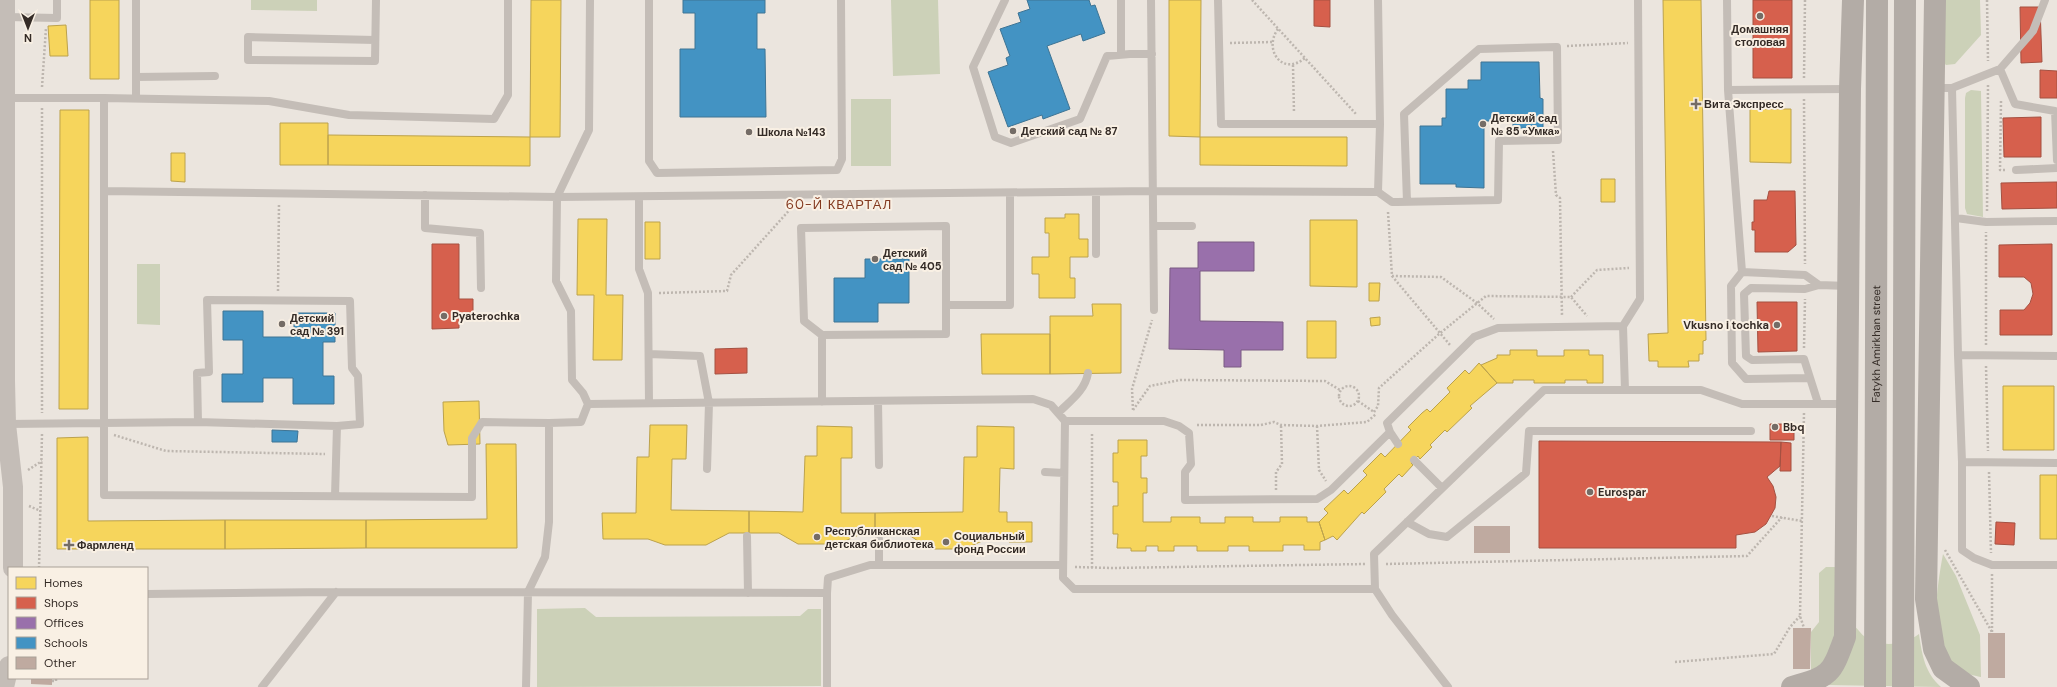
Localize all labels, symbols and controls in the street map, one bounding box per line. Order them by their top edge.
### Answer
north arrow [8,8,48,48]
marker: Домашняя столовая [1755,11,1765,21]
place label: Домашняя столовая [1731,22,1789,49]
text: N [24,31,32,45]
place label: Вита Экспресс [1704,97,1784,111]
marker: Вита Экспресс [1691,99,1701,109]
place label: Детский сад № 85 «Умка» [1491,111,1560,138]
marker: Детский сад № 85 «Умка» [1478,119,1488,129]
place label: Детский сад № 87 [1021,124,1118,138]
place label: Школа №143 [757,125,826,139]
marker: Детский сад № 87 [1008,126,1018,136]
marker: Школа №143 [744,127,754,137]
district label: 60-Й КВАРТАЛ [786,196,892,213]
place label: Детский сад № 405 [883,246,942,273]
marker: Детский сад № 405 [870,254,880,264]
street label: Fatykh Amirkhan street [1869,285,1883,403]
place label: Pyaterochka [452,309,520,323]
place label: Детский сад № 391 [290,311,344,338]
marker: Pyaterochka [439,311,449,321]
place label: Vkusno i tochka [1683,318,1769,332]
marker: Детский сад № 391 [277,319,287,329]
marker: Vkusno i tochka [1772,320,1782,330]
place label: Bbq [1783,420,1804,434]
marker: Bbq [1770,422,1780,432]
place label: Eurospar [1598,485,1647,499]
marker: Eurospar [1585,487,1595,497]
place label: Республиканская детская библиотека [825,524,934,551]
place label: Социальный фонд России [954,529,1026,556]
marker: Республиканская детская библиотека [812,532,822,542]
marker: Социальный фонд России [941,537,951,547]
place label: Фармленд [77,538,134,552]
marker: Фармленд [64,540,74,550]
legend [8,567,148,679]
text: Homes [44,575,83,591]
text: Shops [44,595,79,611]
text: Offices [44,615,84,631]
text: Schools [44,635,88,651]
text: Other [44,655,77,671]

